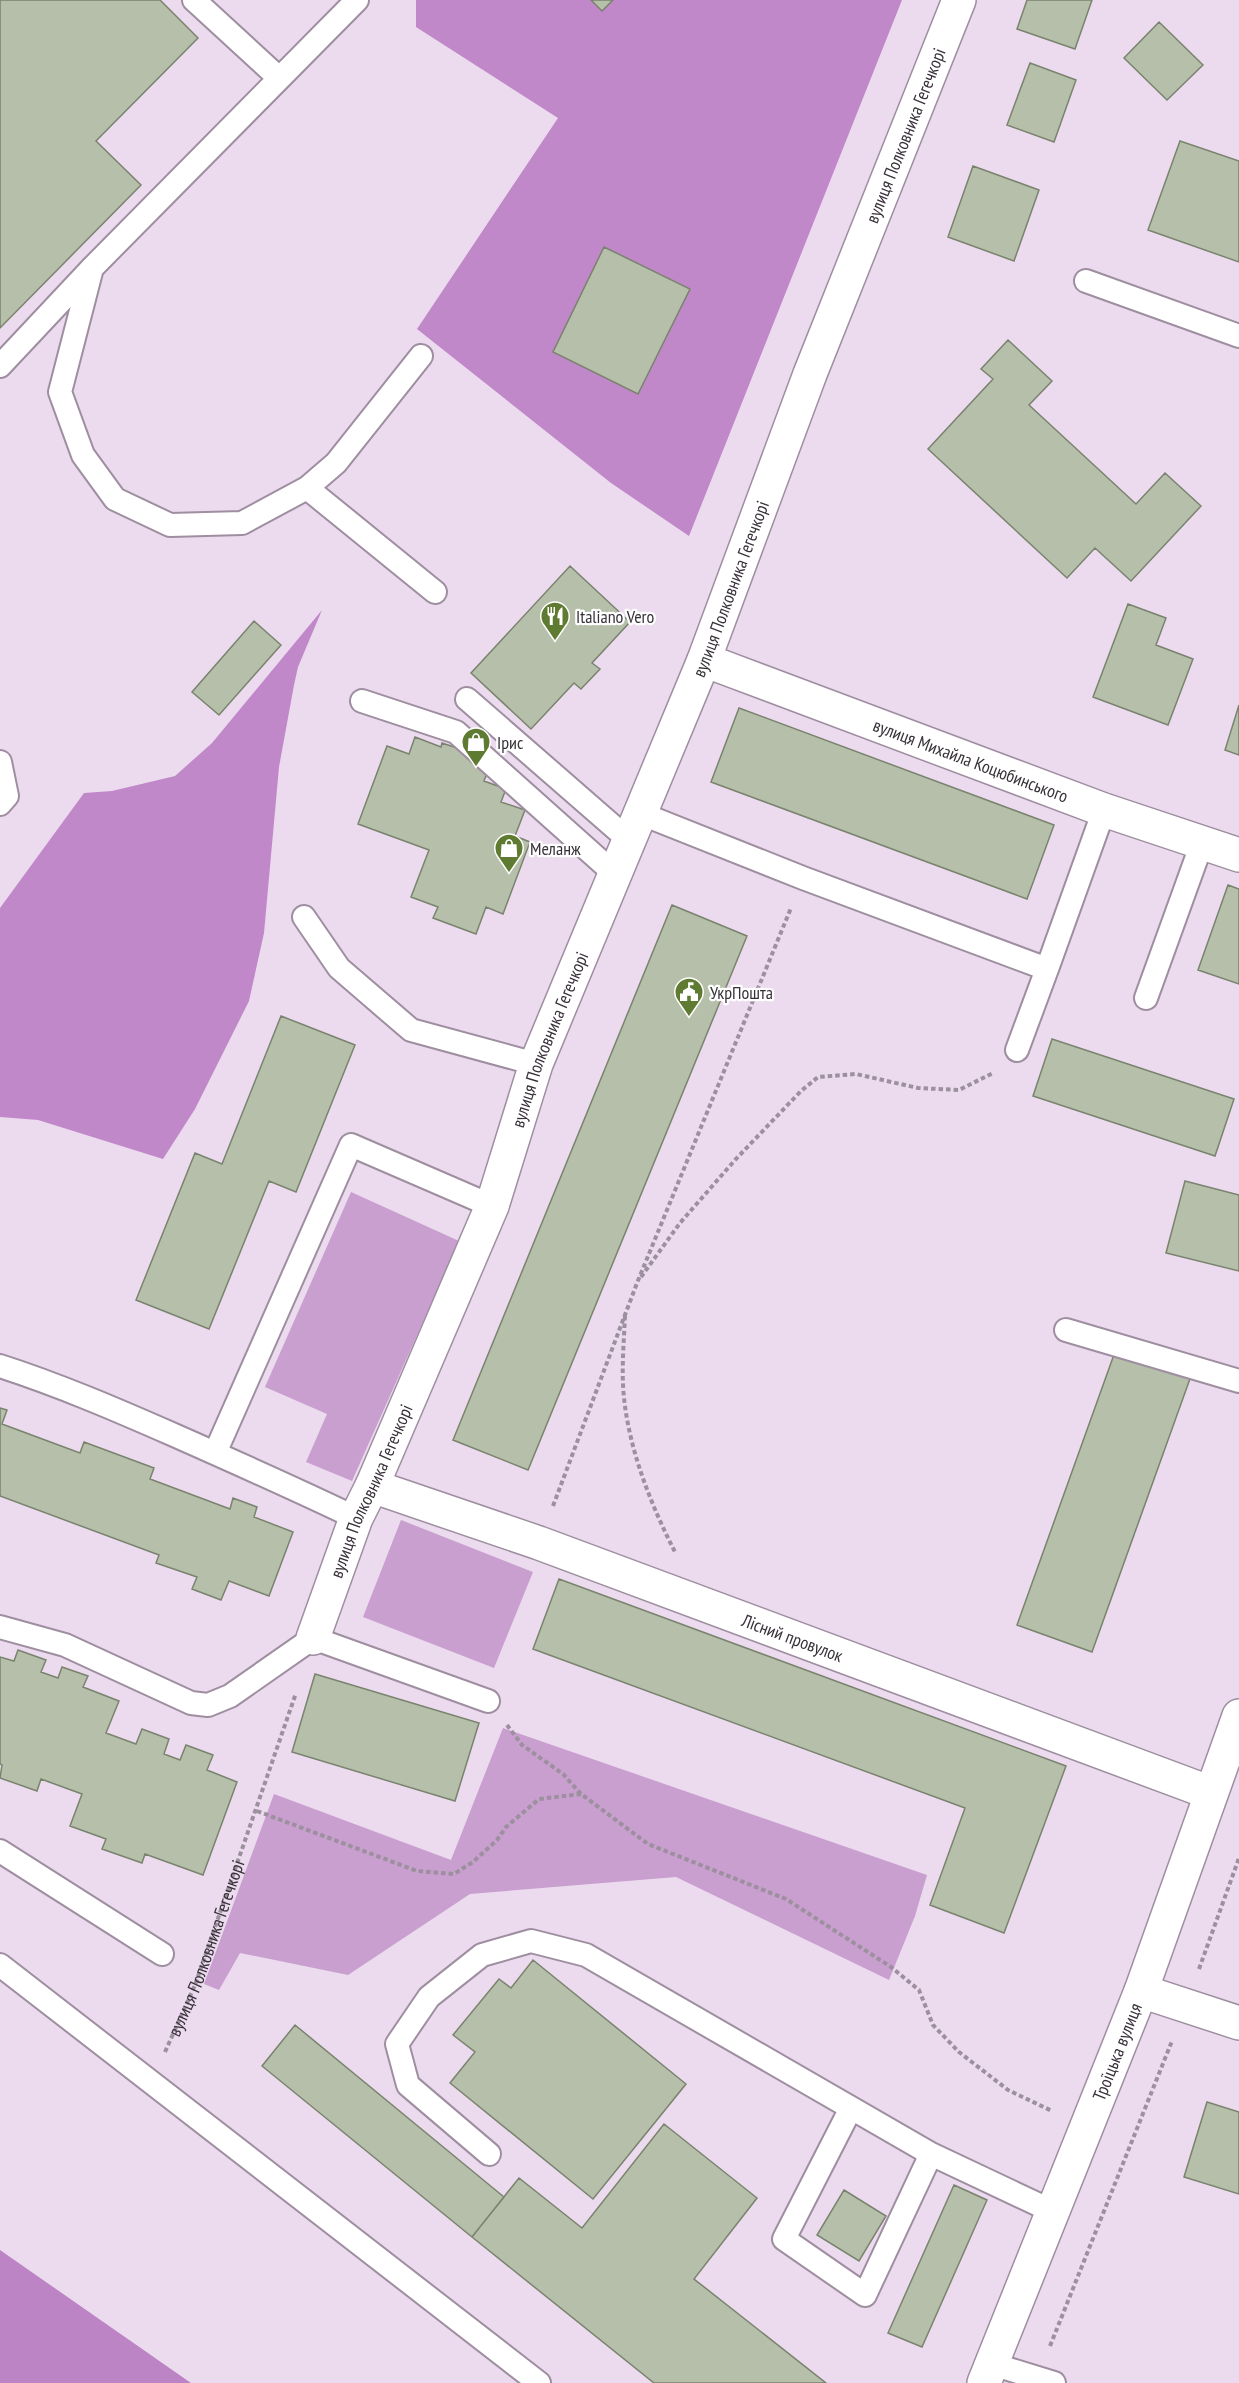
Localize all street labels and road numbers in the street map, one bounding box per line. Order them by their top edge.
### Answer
street label: вулиця Полковника Гегечкорі [860,45,950,226]
street label: вулиця Полковника Гегечкорі [687,497,774,680]
street label: вулиця Михайла Коцюбинського [870,713,1072,807]
street label: вулиця Полковника Гегечкорі [506,948,593,1130]
street label: вулиця Полковника Гегечкорі [324,1401,417,1581]
street label: Лісний провулок [738,1608,846,1667]
street label: вулиця Полковника Гегечкорі [162,1857,249,2039]
street label: Троїцька вулиця [1087,1999,1147,2104]

